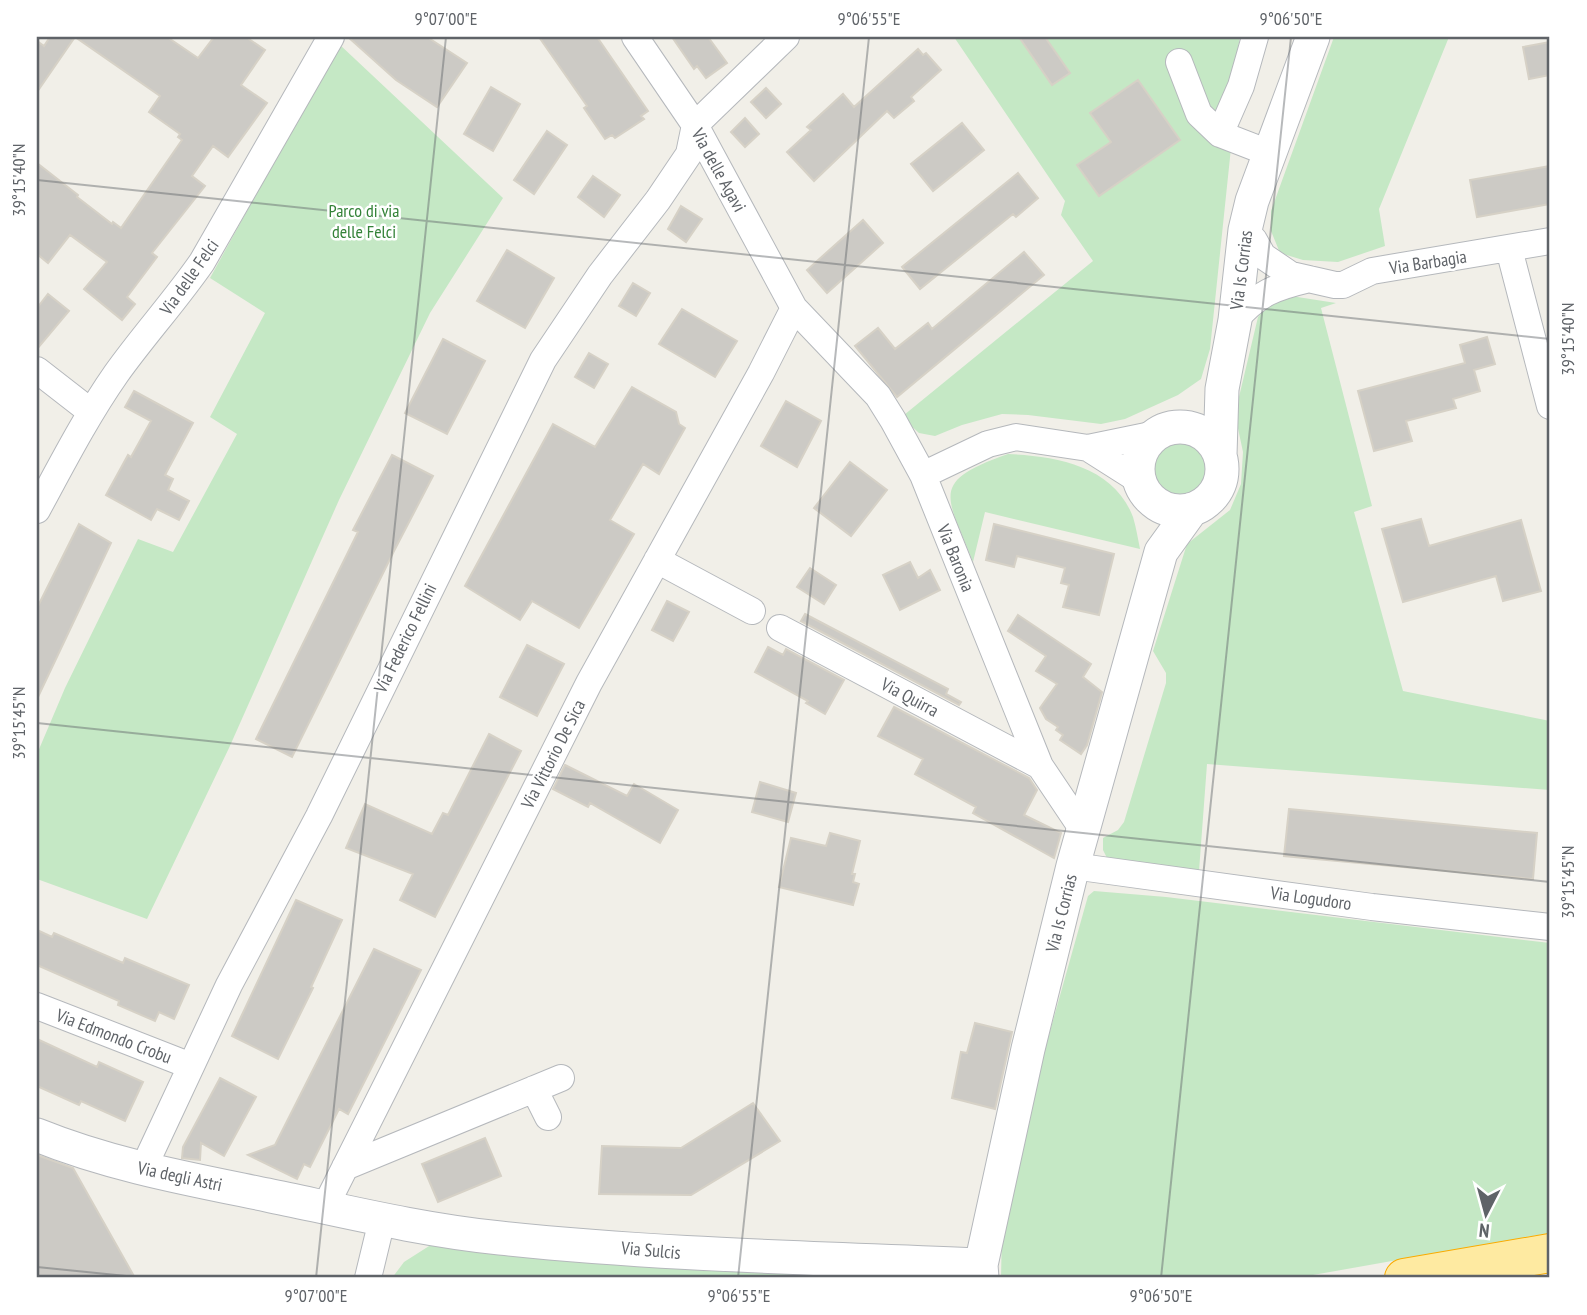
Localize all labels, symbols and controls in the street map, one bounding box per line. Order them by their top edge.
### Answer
text: 9°07'00"E [415,7,477,30]
text: 9°06'55"E [838,7,900,30]
text: 9°06'50"E [1260,7,1322,30]
street label: Via delle Agavi [686,123,751,216]
text: 39°15'40"N [7,144,30,216]
park label: Parco di via delle Felci [329,199,399,243]
street label: Via Is Corrias [1225,229,1257,312]
street label: Via delle Felci [154,235,224,320]
street label: Via Barbagia [1387,245,1468,280]
text: 39°15'40"N [1556,303,1579,375]
street label: Via Baronia [932,520,980,595]
street label: Via Federico Fellini [368,580,441,697]
street label: Via Quirra [876,672,943,722]
text: 39°15'45"N [7,687,30,759]
street label: Via Vittorio De Sica [515,696,590,813]
text: 39°15'45"N [1556,846,1579,918]
street label: Via Is Corrias [1040,871,1082,956]
street label: Via Logudoro [1268,881,1353,915]
street label: Via Edmondo Crobu [52,1003,175,1069]
street label: Via degli Astri [135,1156,224,1196]
north arrow [1450,1178,1520,1248]
text: N [1478,1218,1491,1243]
street label: Via Sulcis [619,1236,682,1264]
text: 9°07'00"E [285,1284,347,1307]
text: 9°06'55"E [708,1284,770,1307]
text: 9°06'50"E [1130,1284,1192,1307]

